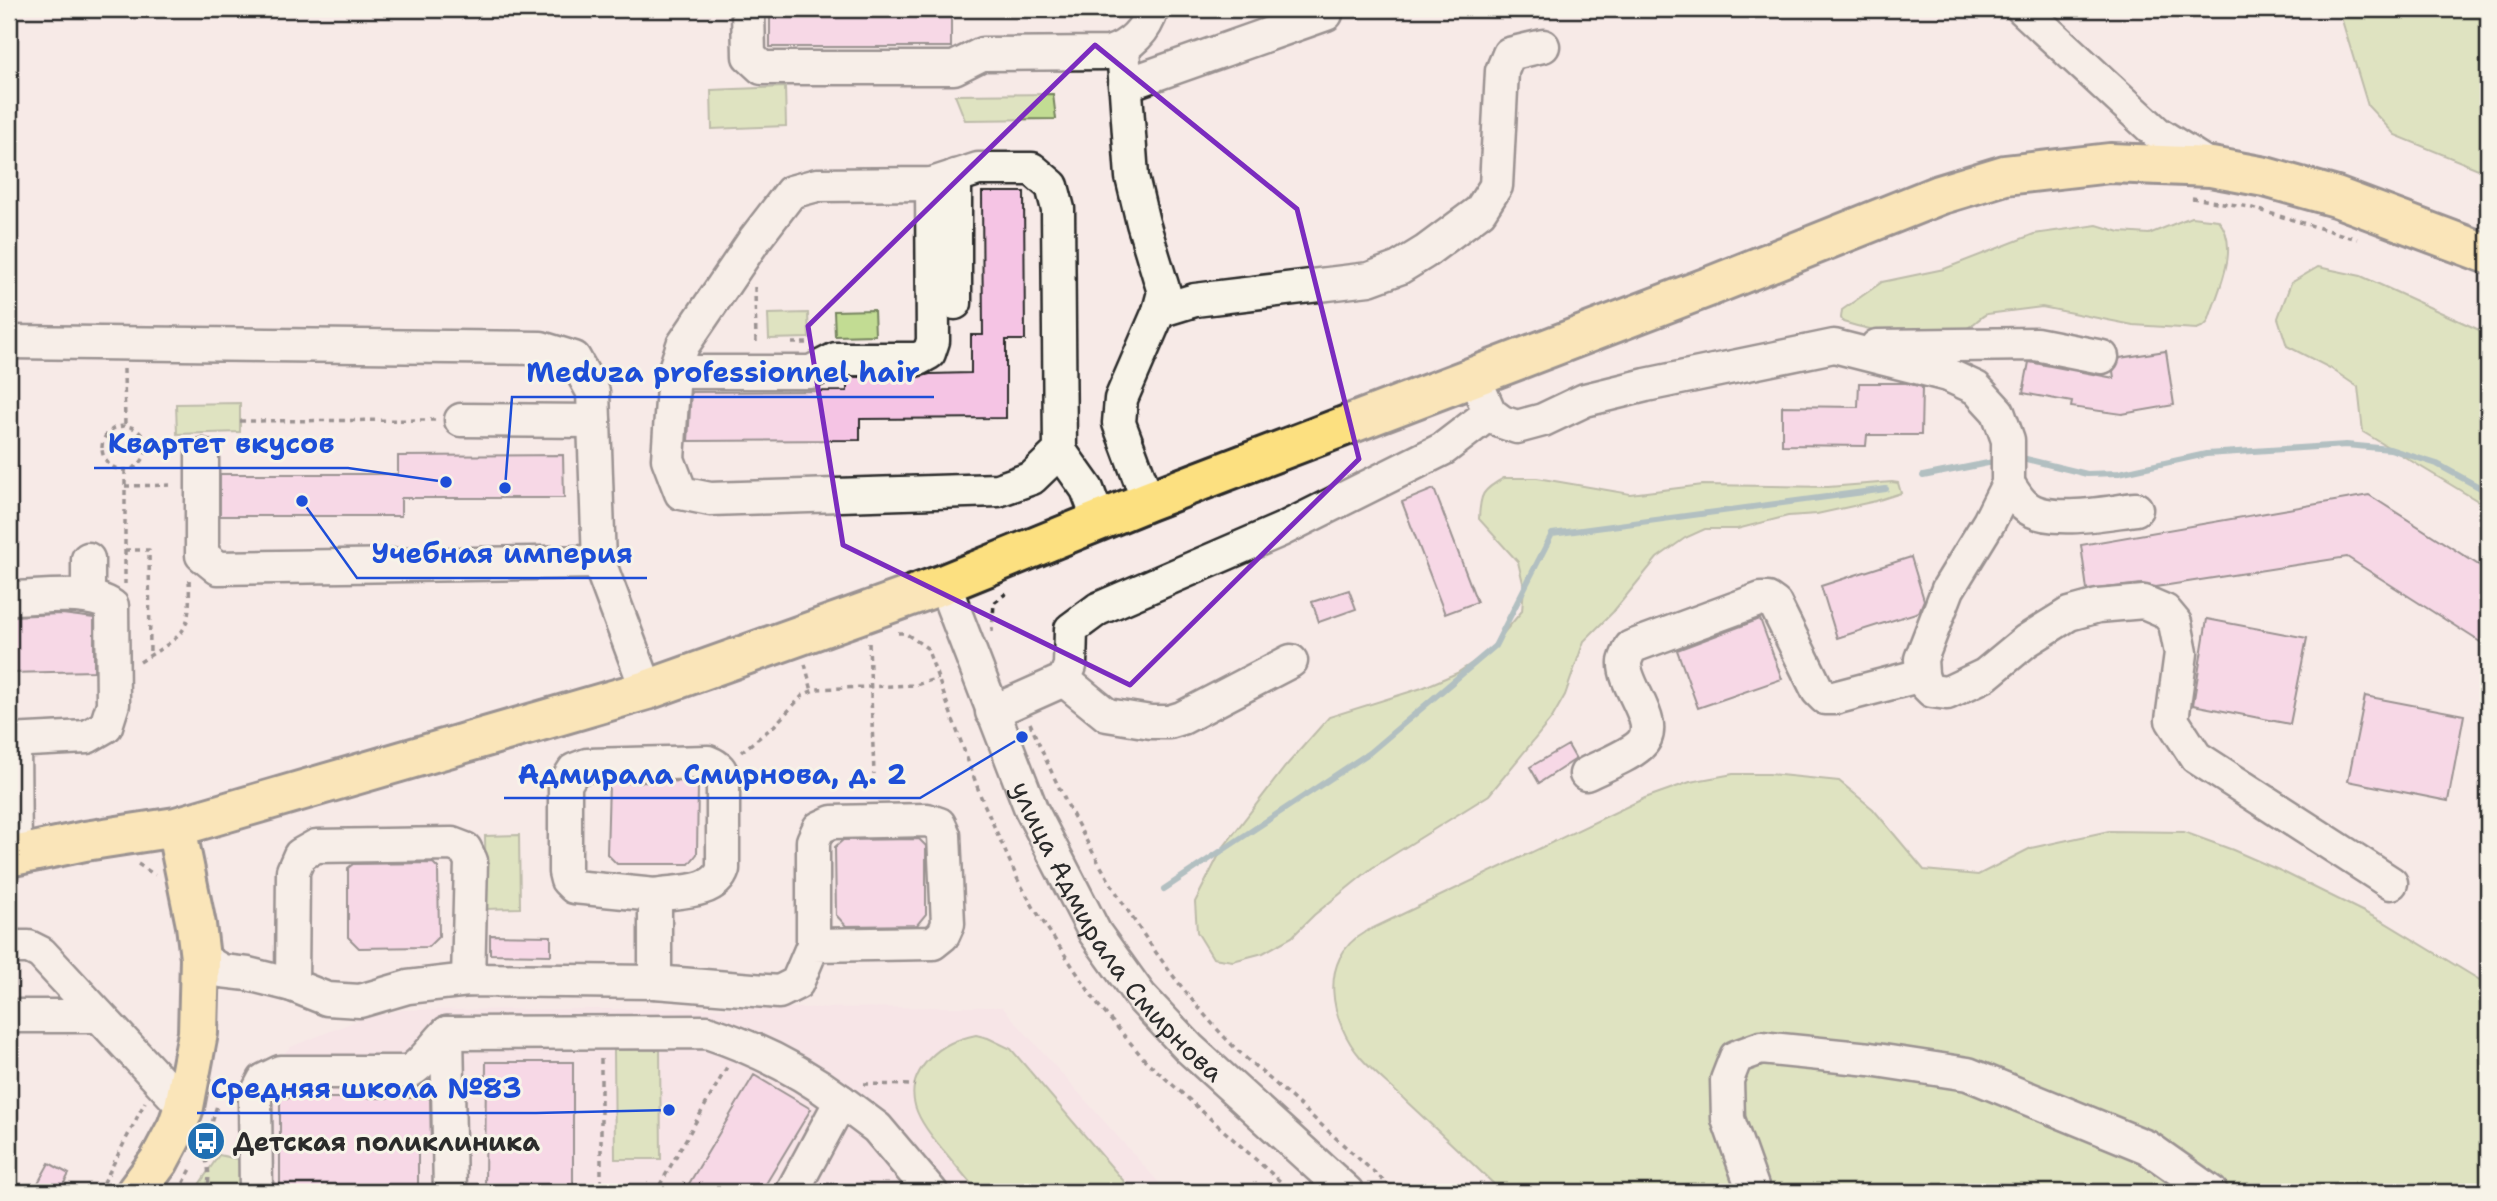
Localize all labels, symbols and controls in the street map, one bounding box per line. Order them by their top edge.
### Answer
callout: Meduza professionnel hair [512,348,934,397]
text: Meduza professionnel hair [526,353,920,391]
callout: Квартет вкусов [94,419,348,468]
text: Квартет вкусов [108,424,334,462]
callout: Учебная империя [357,529,647,578]
text: Учебная империя [371,534,633,572]
callout: Адмирала Смирнова, д. 2 [504,749,920,798]
text: Адмирала Смирнова, д. 2 [518,755,906,793]
street label: улица Адмирала Смирнова [1004,776,1232,1089]
callout: Средняя школа №83 [197,1064,536,1113]
text: Средняя школа №83 [210,1069,522,1107]
bus stop icon: Детская поликлиника [185,1120,227,1162]
place label: Детская поликлиника [233,1124,540,1159]

